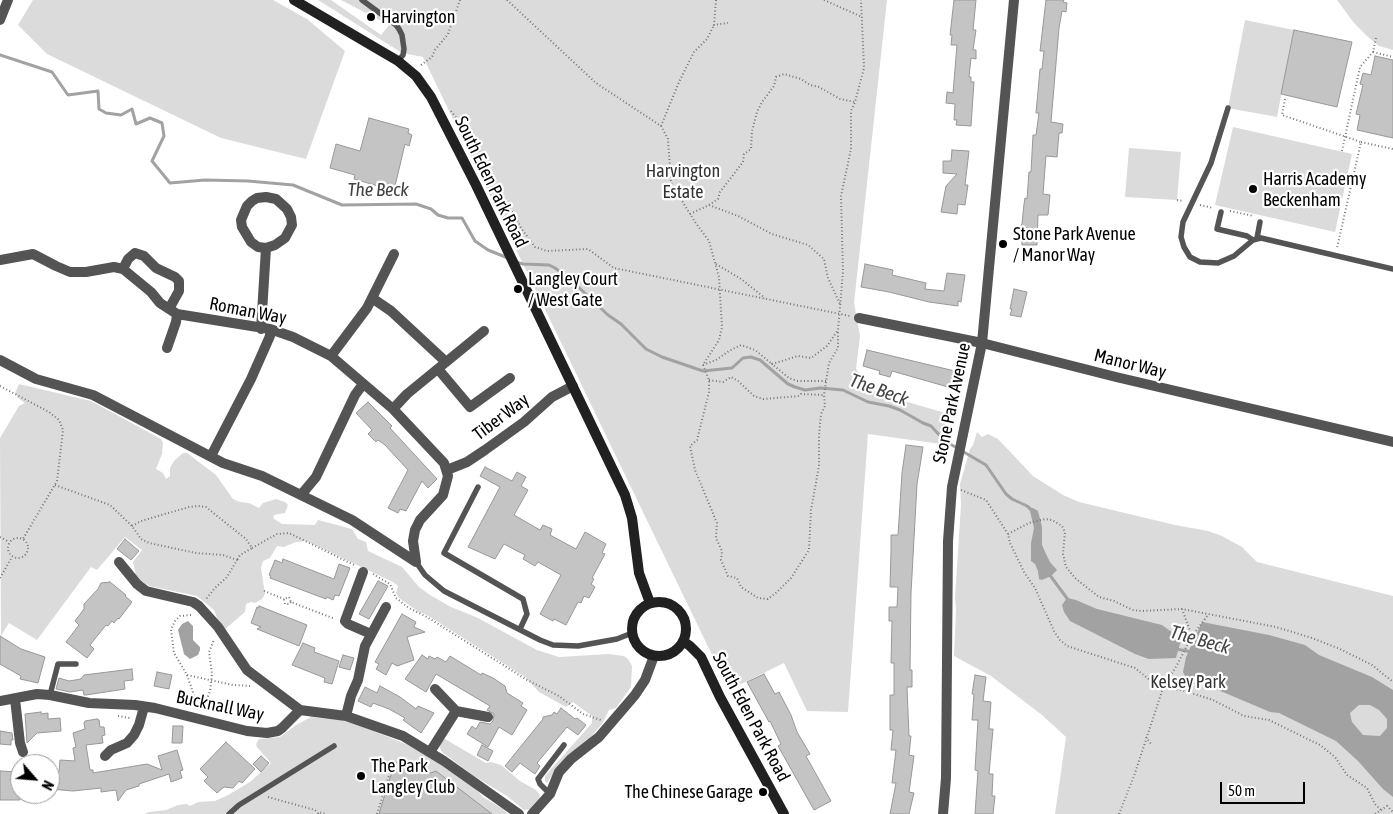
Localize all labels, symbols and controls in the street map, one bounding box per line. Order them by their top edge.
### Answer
place label: Harvington [381,6,455,28]
marker: Harvington [365,11,377,23]
street label: South Eden Park Road [450,113,532,251]
park label: Harvington Estate [646,160,720,202]
place label: Harris Academy Beckenham [1263,168,1366,210]
water label: The Beck [347,179,409,201]
marker: Harris Academy Beckenham [1247,183,1259,195]
place label: Stone Park Avenue / Manor Way [1013,223,1136,266]
marker: Stone Park Avenue / Manor Way [997,238,1009,250]
place label: Langley Court / West Gate [528,268,618,310]
marker: Langley Court / West Gate [512,283,524,295]
street label: Roman Way [208,293,288,329]
street label: Stone Park Avenue [929,341,975,465]
street label: Manor Way [1092,345,1168,383]
water label: The Beck [846,369,912,411]
street label: Tiber Way [469,389,533,445]
water label: The Beck [1168,621,1232,659]
street label: South Eden Park Road [708,649,794,785]
park label: Kelsey Park [1150,671,1226,693]
street label: Bucknall Way [174,686,266,726]
north arrow [10,754,60,804]
place label: The Park Langley Club [371,755,455,798]
marker: The Park Langley Club [355,770,367,782]
scale bar [1223,772,1308,804]
text: N [38,778,56,793]
place label: The Chinese Garage [624,781,753,803]
text: 50 m [1228,782,1255,799]
marker: The Chinese Garage [757,786,769,798]

